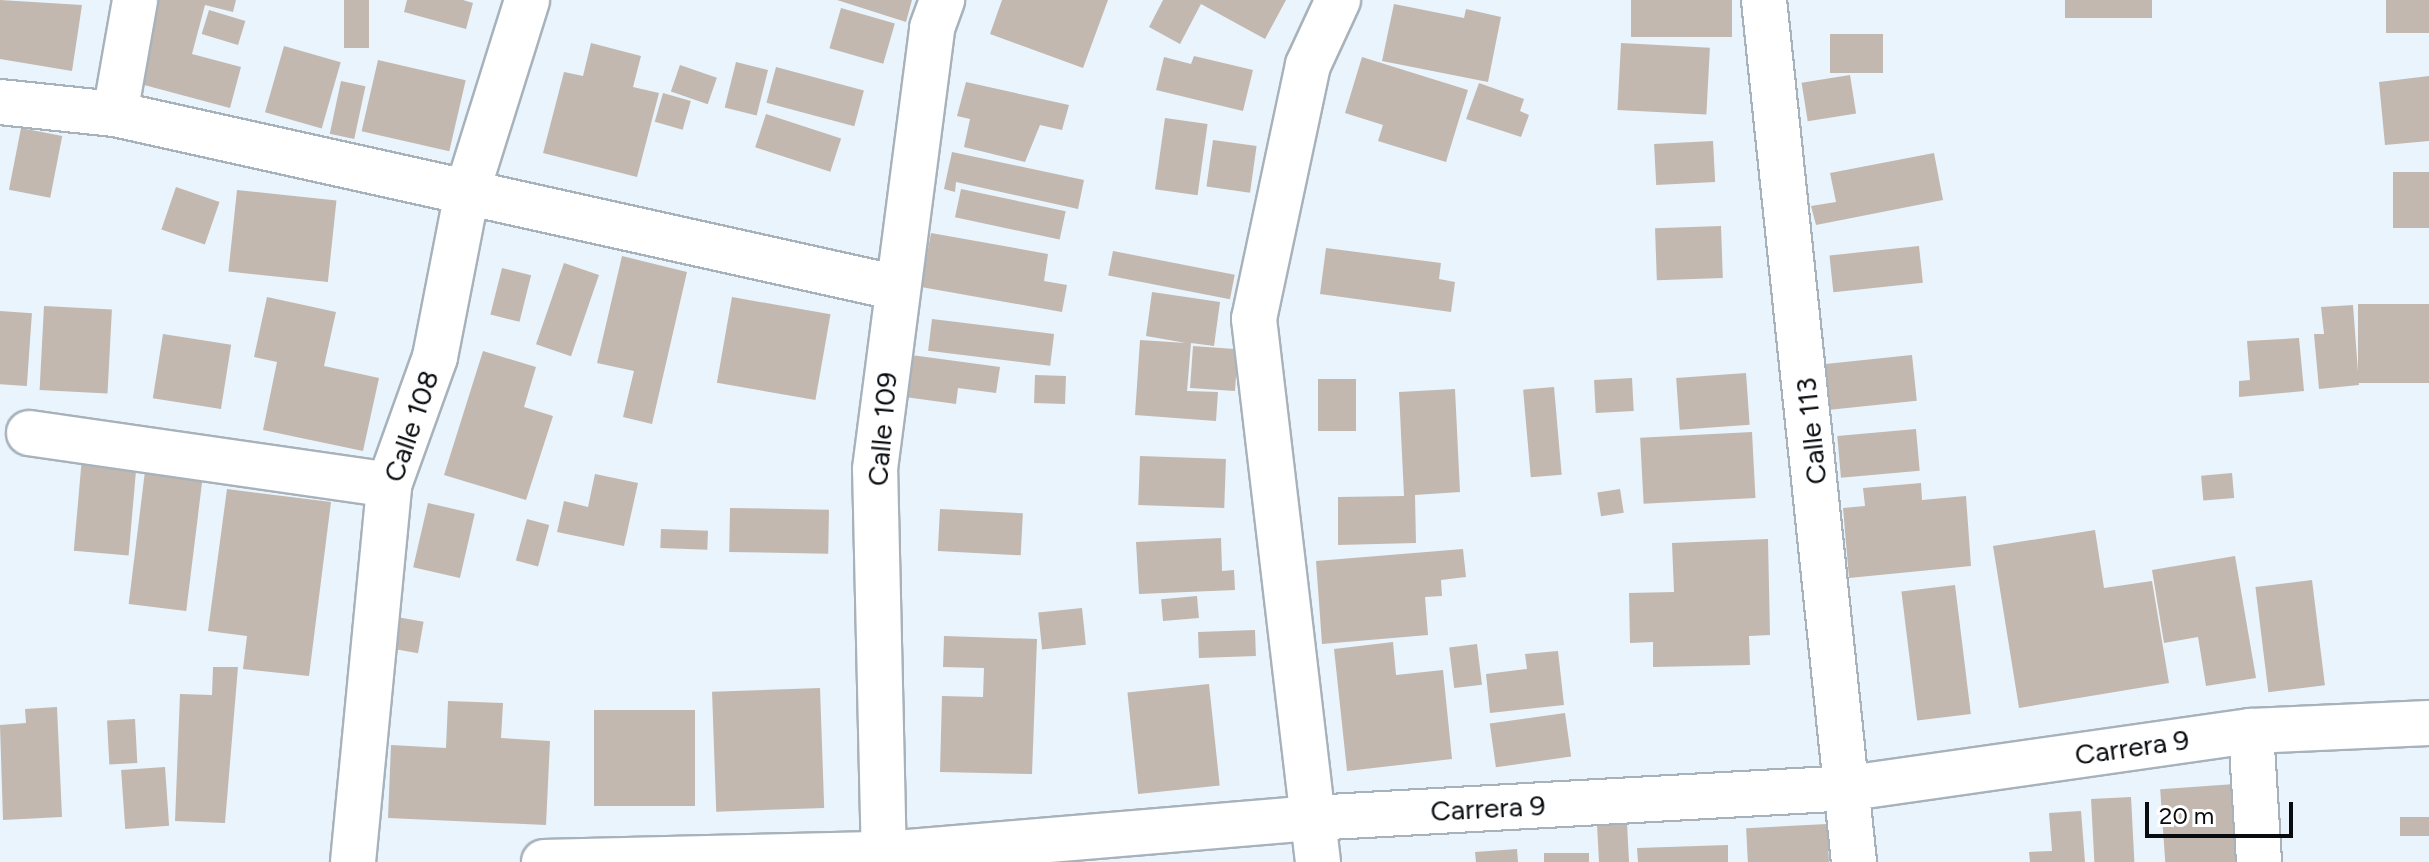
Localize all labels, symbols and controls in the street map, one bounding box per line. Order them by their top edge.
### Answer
street label: Calle 108 [376,366,446,486]
street label: Calle 109 [860,371,904,487]
street label: Calle 113 [1789,376,1833,486]
street label: Carrera 9 [2073,722,2191,772]
scale bar [2149,786,2297,836]
street label: Carrera 9 [1430,788,1546,828]
text: 20 m [2159,801,2214,830]

